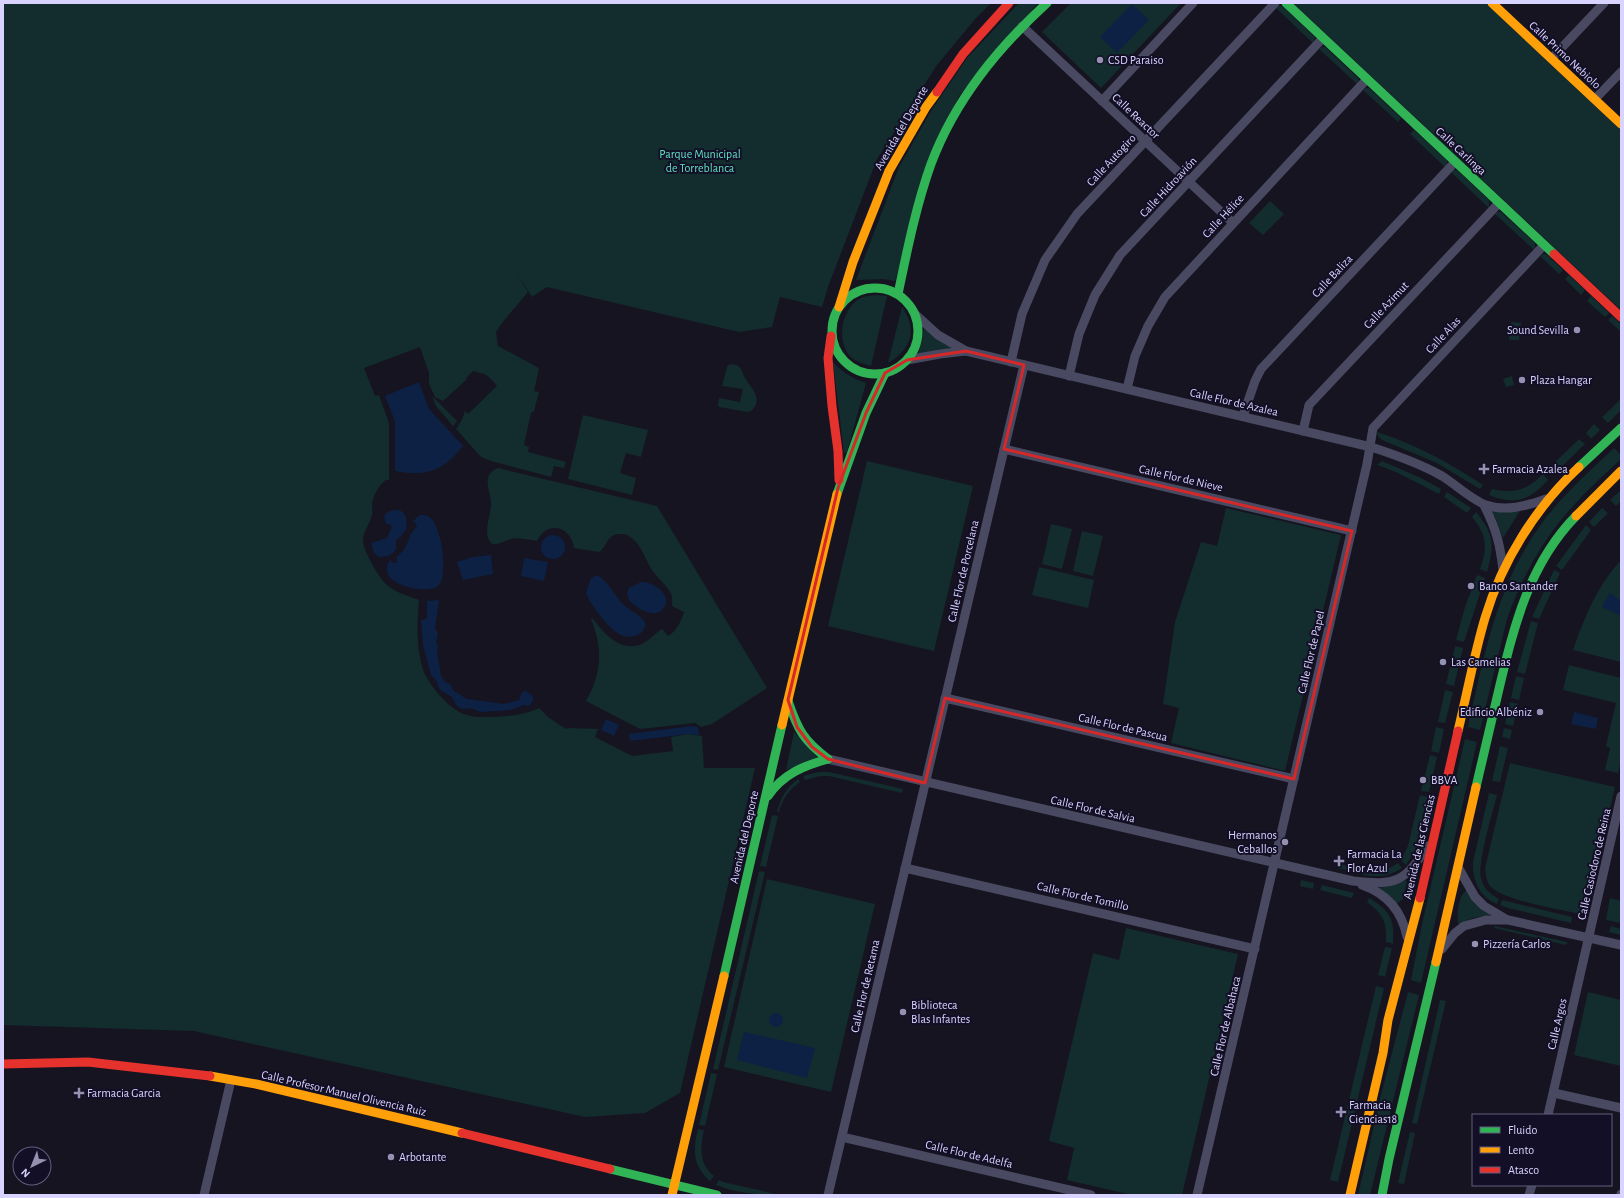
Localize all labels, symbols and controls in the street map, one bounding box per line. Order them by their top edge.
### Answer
street label: Calle Primo Nebiolo [1527,19,1603,91]
place label: CSD Paraiso [1108,54,1164,66]
marker: CSD Paraiso [1095,55,1105,65]
street label: Avenida del Deporte [872,84,930,172]
street label: Calle Reactor [1110,91,1162,141]
street label: Calle Carlinga [1433,125,1489,178]
street label: Calle Autogiro [1084,132,1138,188]
park label: Parque Municipal de Torreblanca [659,148,741,174]
street label: Calle Hidroavión [1137,155,1199,219]
street label: Calle Hélice [1200,192,1246,240]
street label: Calle Baliza [1309,252,1355,300]
street label: Calle Azimut [1361,279,1411,331]
street label: Calle Alas [1423,314,1463,356]
place label: Sound Sevilla [1507,324,1569,336]
marker: Sound Sevilla [1572,325,1582,335]
place label: Plaza Hangar [1530,374,1592,386]
marker: Plaza Hangar [1517,375,1527,385]
street label: Calle Flor de Azalea [1189,386,1280,418]
street label: Calle Flor de Nieve [1138,463,1224,493]
place label: Farmacia Azalea [1492,463,1568,475]
marker: Farmacia Azalea [1479,464,1489,474]
street label: Calle Flor de Porcelana [945,518,981,623]
place label: Banco Santander [1479,580,1558,592]
marker: Banco Santander [1466,581,1476,591]
street label: Calle Flor de Papel [1296,609,1326,695]
place label: Las Camelias [1451,656,1511,668]
marker: Las Camelias [1438,657,1448,667]
place label: Edificio Albéniz [1460,706,1532,718]
marker: Edificio Albéniz [1535,707,1545,717]
street label: Calle Flor de Pascua [1077,711,1169,743]
place label: BBVA [1431,774,1457,786]
marker: BBVA [1418,775,1428,785]
street label: Avenida del Deporte [727,789,761,885]
street label: Calle Flor de Salvia [1050,793,1137,825]
street label: Avenida de las Ciencias [1401,794,1437,900]
street label: Calle Casiodoro de Reina [1575,807,1613,921]
place label: Hermanos Ceballos [1228,829,1277,855]
marker: Hermanos Ceballos [1280,837,1290,847]
place label: Farmacia La Flor Azul [1347,848,1402,874]
marker: Farmacia La Flor Azul [1334,856,1344,866]
street label: Calle Flor de Tomillo [1036,880,1130,912]
street label: Calle Flor de Retama [848,938,882,1034]
place label: Pizzería Carlos [1483,938,1551,950]
marker: Pizzería Carlos [1470,939,1480,949]
street label: Calle Flor de Albahaca [1208,974,1242,1077]
street label: Calle Argos [1545,997,1569,1051]
place label: Biblioteca Blas Infantes [911,999,970,1025]
marker: Biblioteca Blas Infantes [898,1007,908,1017]
street label: Calle Profesor Manuel Olivencia Ruiz [260,1068,428,1118]
place label: Farmacia Garcia [87,1087,161,1099]
marker: Farmacia Garcia [74,1088,84,1098]
place label: Farmacia Ciencias18 [1349,1099,1398,1125]
marker: Farmacia Ciencias18 [1336,1107,1346,1117]
legend [1472,1114,1612,1186]
text: Fluido [1508,1124,1537,1136]
street label: Calle Flor de Adelfa [924,1138,1014,1170]
text: Lento [1508,1144,1534,1156]
north arrow [12,1146,52,1186]
place label: Arbotante [399,1151,446,1163]
marker: Arbotante [386,1152,396,1162]
text: Atasco [1508,1164,1539,1176]
text: N [19,1166,32,1180]

